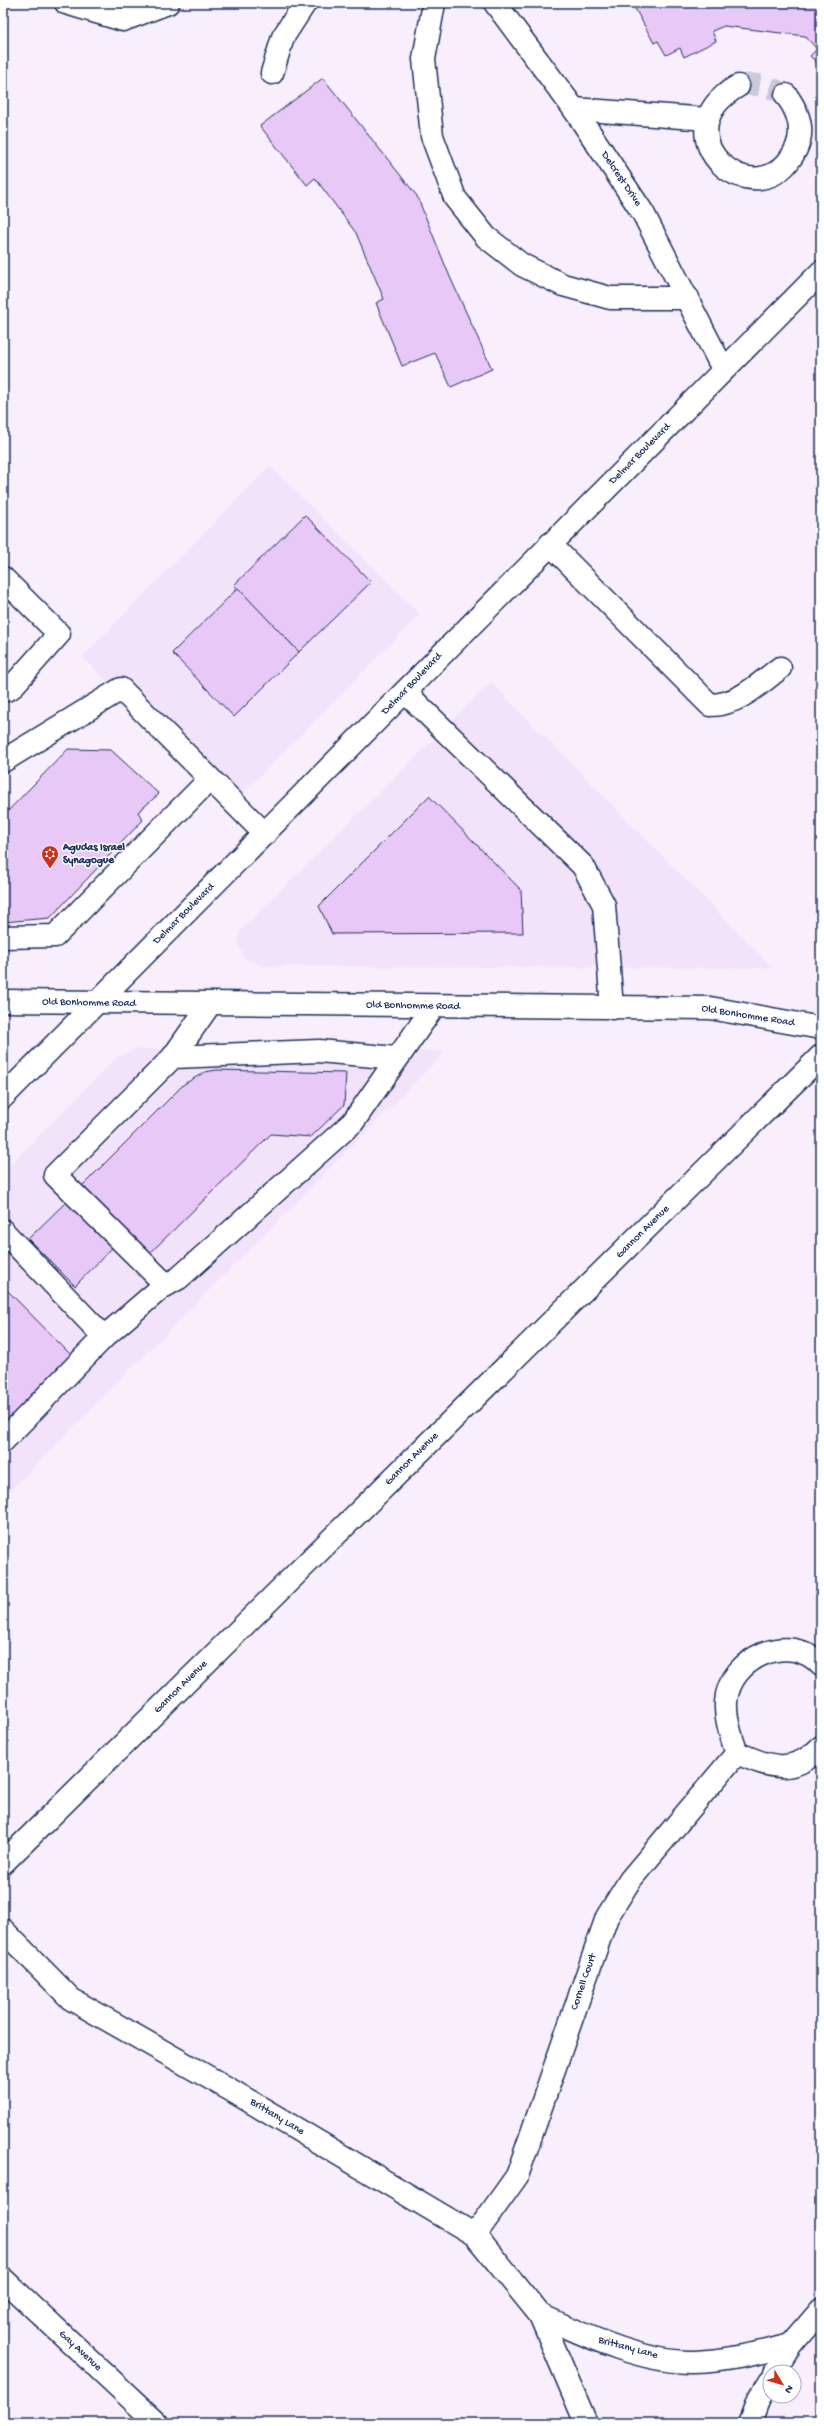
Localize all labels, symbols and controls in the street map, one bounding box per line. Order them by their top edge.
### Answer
street label: Delcrest Drive [598,148,644,209]
street label: Delmar Boulevard [606,420,674,488]
street label: Delmar Boulevard [379,649,446,718]
place label: Agudas Israel Synagogue [62,842,125,868]
synagogue icon: Agudas Israel Synagogue [40,844,60,869]
street label: Delmar Boulevard [150,880,218,948]
street label: Old Bonhomme Road [42,996,138,1010]
street label: Old Bonhomme Road [366,999,462,1013]
street label: Old Bonhomme Road [701,1003,797,1030]
street label: Gannon Avenue [614,1203,672,1261]
street label: Gannon Avenue [383,1430,441,1488]
street label: Gannon Avenue [152,1658,210,1716]
street label: Cornell Court [569,1951,600,2012]
street label: Brittany Lane [247,2096,307,2138]
street label: Gay Avenue [56,2328,104,2374]
street label: Brittany Lane [596,2334,659,2362]
north arrow [762,2364,802,2404]
text: N [781,2382,795,2395]

